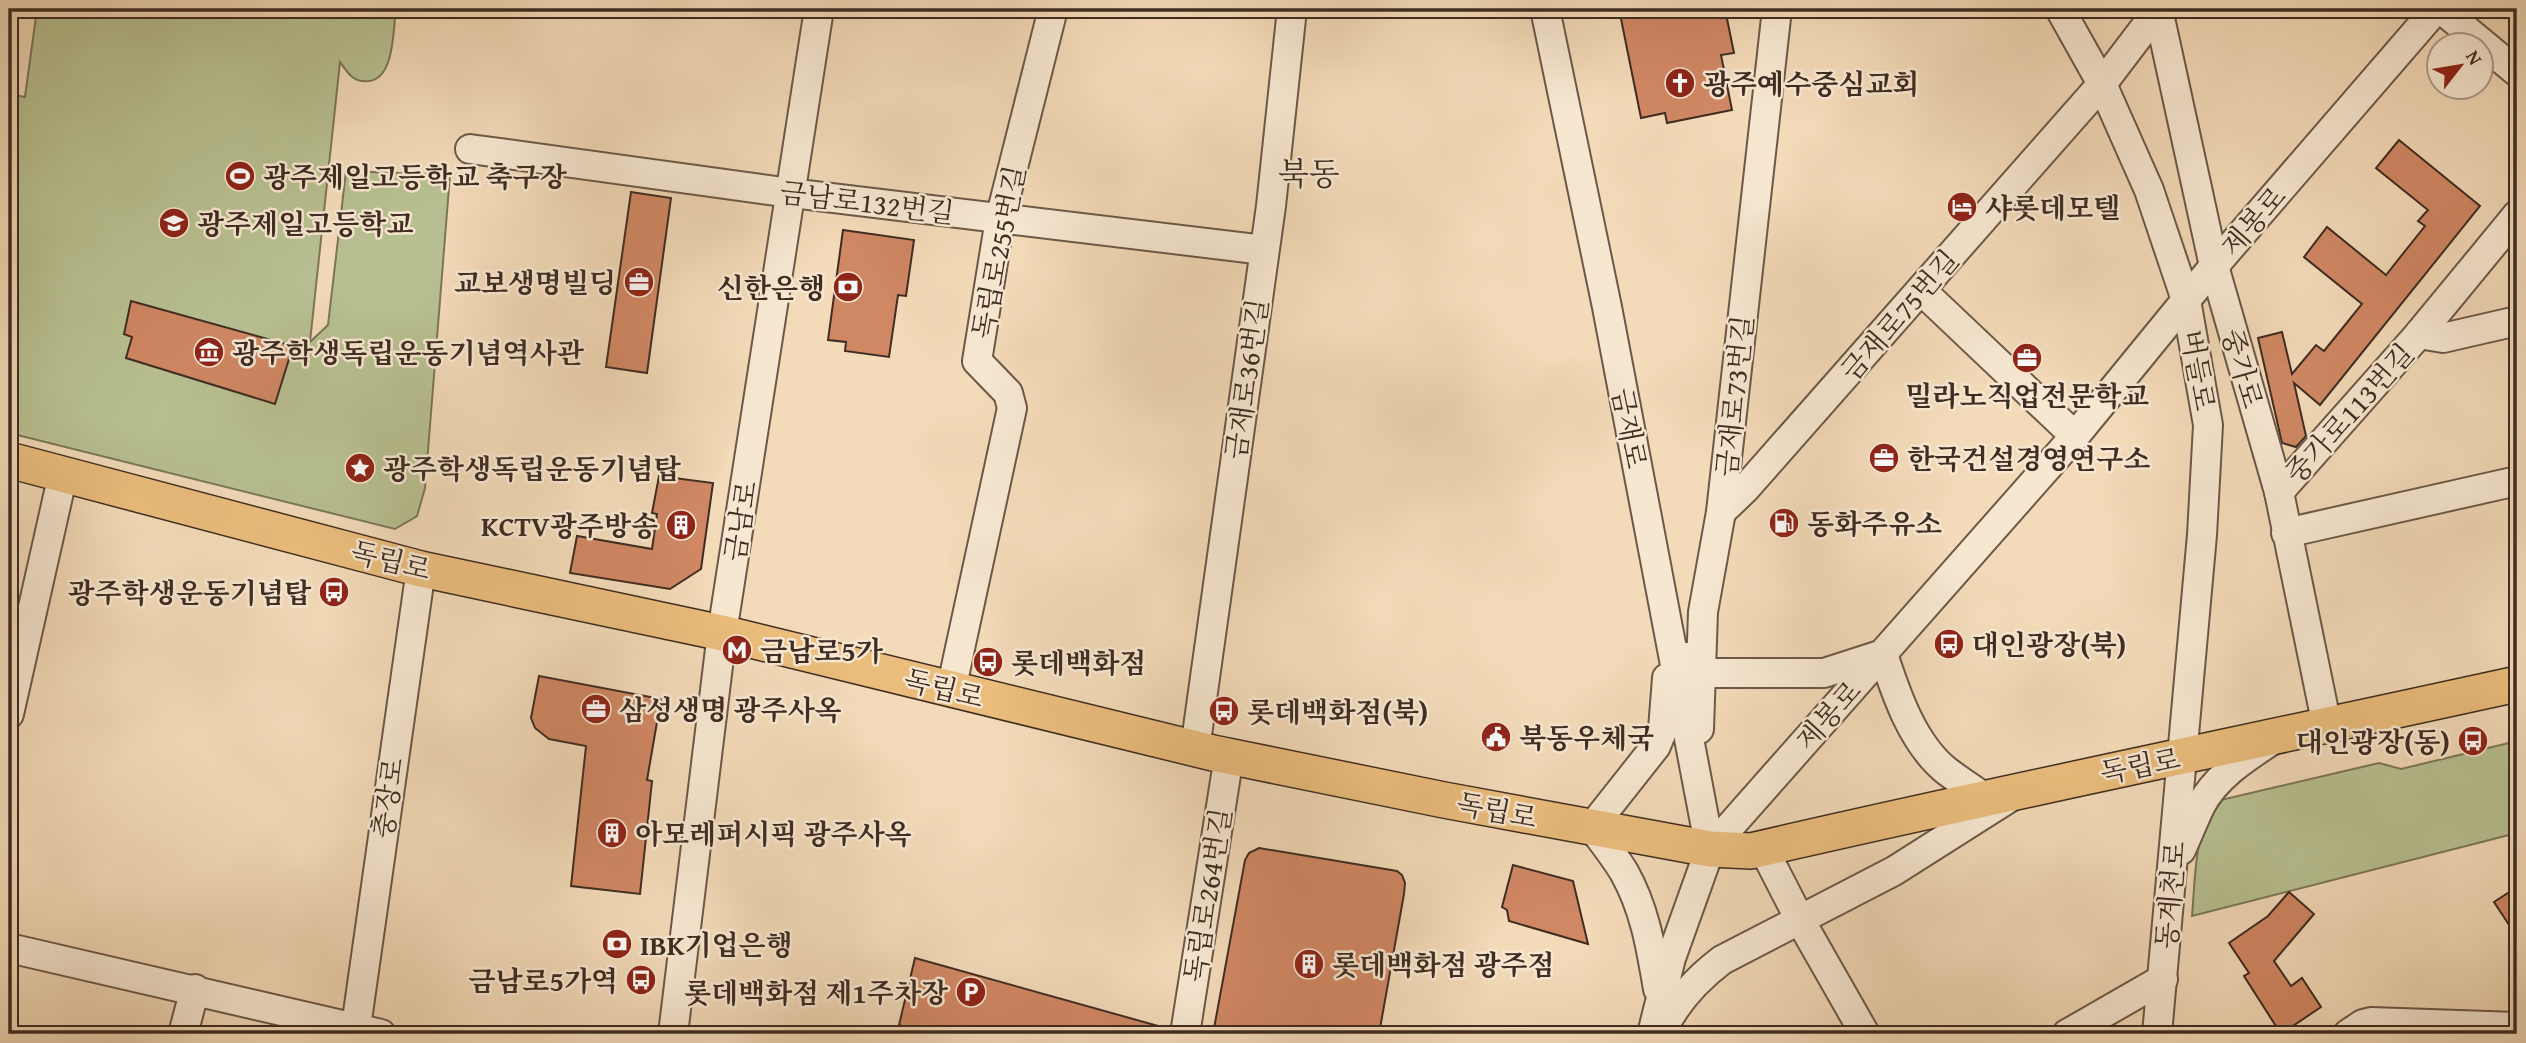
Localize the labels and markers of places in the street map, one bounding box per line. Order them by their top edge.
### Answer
place label: 광주예수중심교회 [1703,63,1919,104]
church icon: 광주예수중심교회 [1663,66,1697,100]
place label: 광주제일고등학교 축구장 [263,156,568,197]
sports icon: 광주제일고등학교 축구장 [223,159,257,193]
place label: 샤롯데모텔 [1985,187,2120,228]
hotel icon: 샤롯데모텔 [1945,190,1979,224]
place label: 광주제일고등학교 [197,203,413,244]
school or university icon: 광주제일고등학교 [157,206,191,240]
place label: 교보생명빌딩 [454,262,616,303]
office icon: 교보생명빌딩 [622,265,656,299]
place label: 신한은행 [717,267,825,308]
bank icon: 신한은행 [831,270,865,304]
place label: 광주학생독립운동기념역사관 [232,332,585,373]
museum icon: 광주학생독립운동기념역사관 [192,335,226,369]
office icon: 밀라노직업전문학교 [2010,341,2044,375]
place label: 밀라노직업전문학교 [1905,375,2149,416]
place label: 한국건설경영연구소 [1907,438,2150,479]
office icon: 한국건설경영연구소 [1867,441,1901,475]
place label: 광주학생독립운동기념탑 [383,448,681,489]
place icon: 광주학생독립운동기념탑 [343,451,377,485]
place label: 동화주유소 [1807,503,1942,544]
place label: KCTV광주방송 [481,505,658,546]
fuel station icon: 동화주유소 [1767,506,1801,540]
building icon: KCTV광주방송 [664,508,698,542]
place label: 광주학생운동기념탑 [68,572,312,613]
bus stop icon: 광주학생운동기념탑 [317,575,351,609]
place label: 대인광장(북) [1972,624,2126,665]
bus stop icon: 대인광장(북) [1932,627,1966,661]
place label: 금남로5가 [760,630,884,671]
metro station icon: 금남로5가 [720,633,754,667]
place label: 롯데백화점 [1011,642,1146,683]
bus stop icon: 롯데백화점 [971,645,1005,679]
place label: 삼성생명 광주사옥 [619,689,842,730]
place label: 롯데백화점(북) [1247,691,1428,732]
office icon: 삼성생명 광주사옥 [579,692,613,726]
bus stop icon: 롯데백화점(북) [1207,694,1241,728]
place label: 북동우체국 [1519,717,1654,758]
public building icon: 북동우체국 [1479,720,1513,754]
place label: 대인광장(동) [2296,721,2450,762]
bus stop icon: 대인광장(동) [2456,724,2490,758]
place label: 아모레퍼시픽 광주사옥 [635,813,912,854]
building icon: 아모레퍼시픽 광주사옥 [595,816,629,850]
place label: IBK기업은행 [640,924,793,965]
bank icon: IBK기업은행 [600,927,634,961]
place label: 롯데백화점 광주점 [1332,944,1555,985]
building icon: 롯데백화점 광주점 [1292,947,1326,981]
place label: 금남로5가역 [468,960,618,1001]
bus stop icon: 금남로5가역 [624,963,658,997]
place label: 롯데백화점 제1주차장 [684,972,949,1013]
parking icon: 롯데백화점 제1주차장 [954,975,988,1009]

